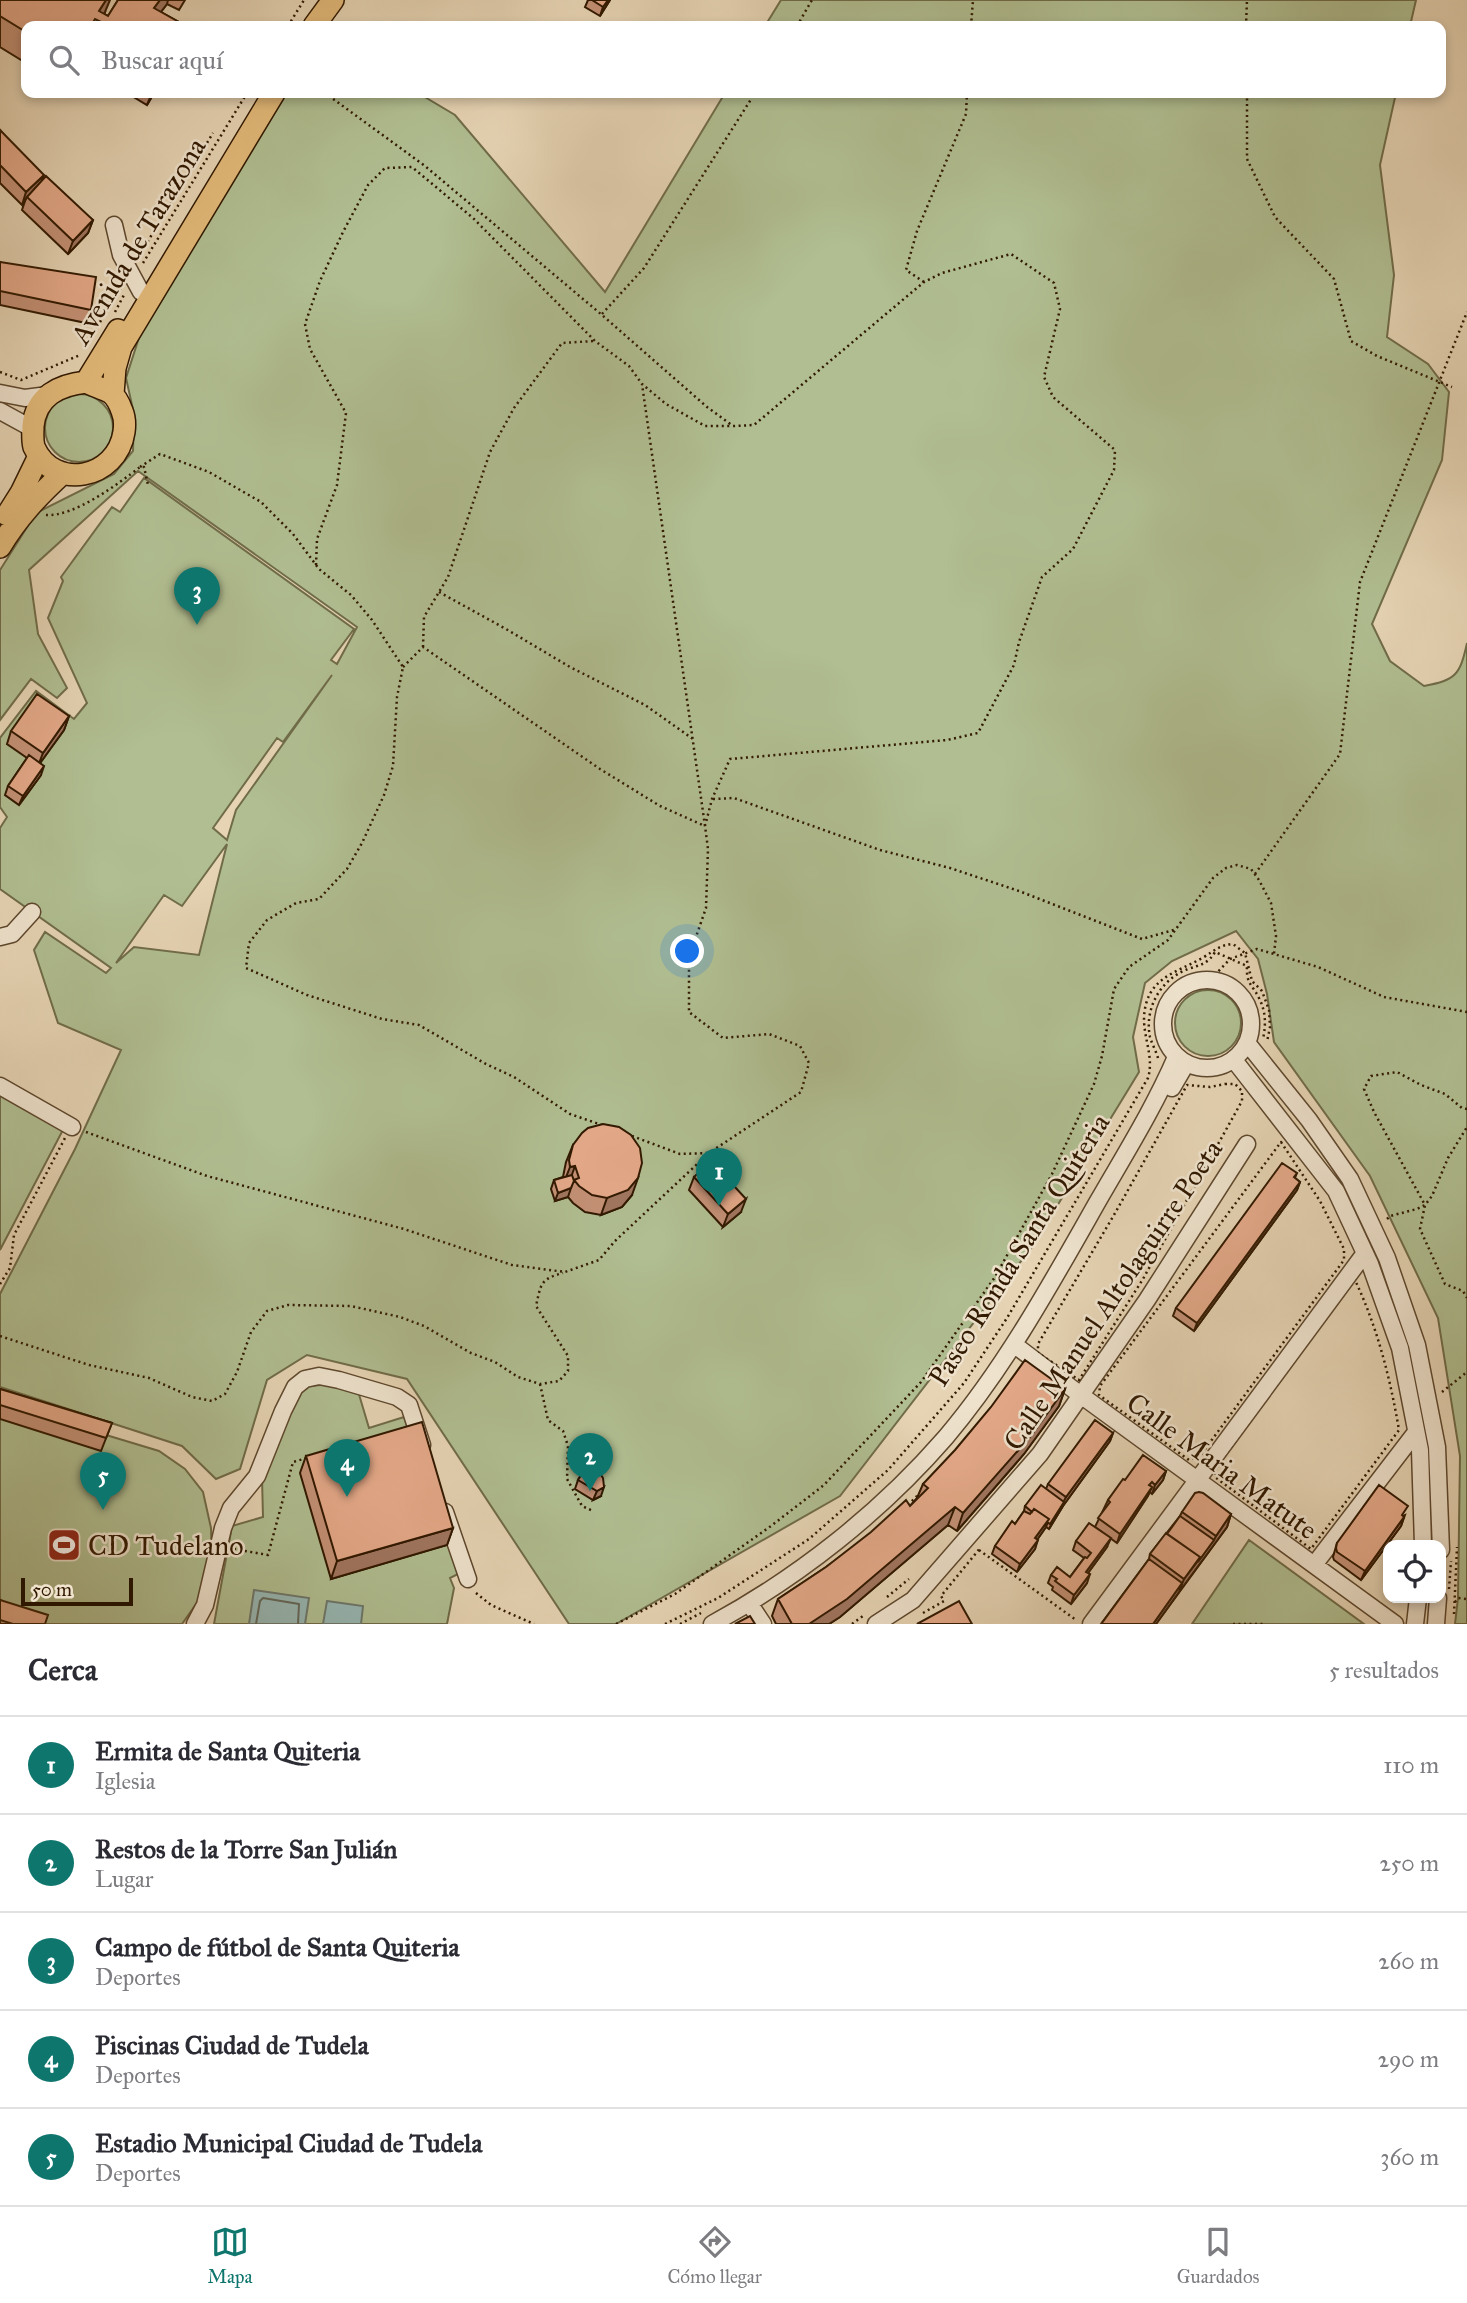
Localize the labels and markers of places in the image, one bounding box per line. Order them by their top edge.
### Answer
pin: 3 [174,567,220,625]
pin: 1 [696,1148,742,1206]
pin: 2 [567,1433,613,1491]
pin: 4 [324,1439,370,1497]
pin: 5 [80,1452,126,1510]
sports icon: CD Tudelano [45,1526,83,1564]
place label: CD Tudelano [88,1528,243,1563]

